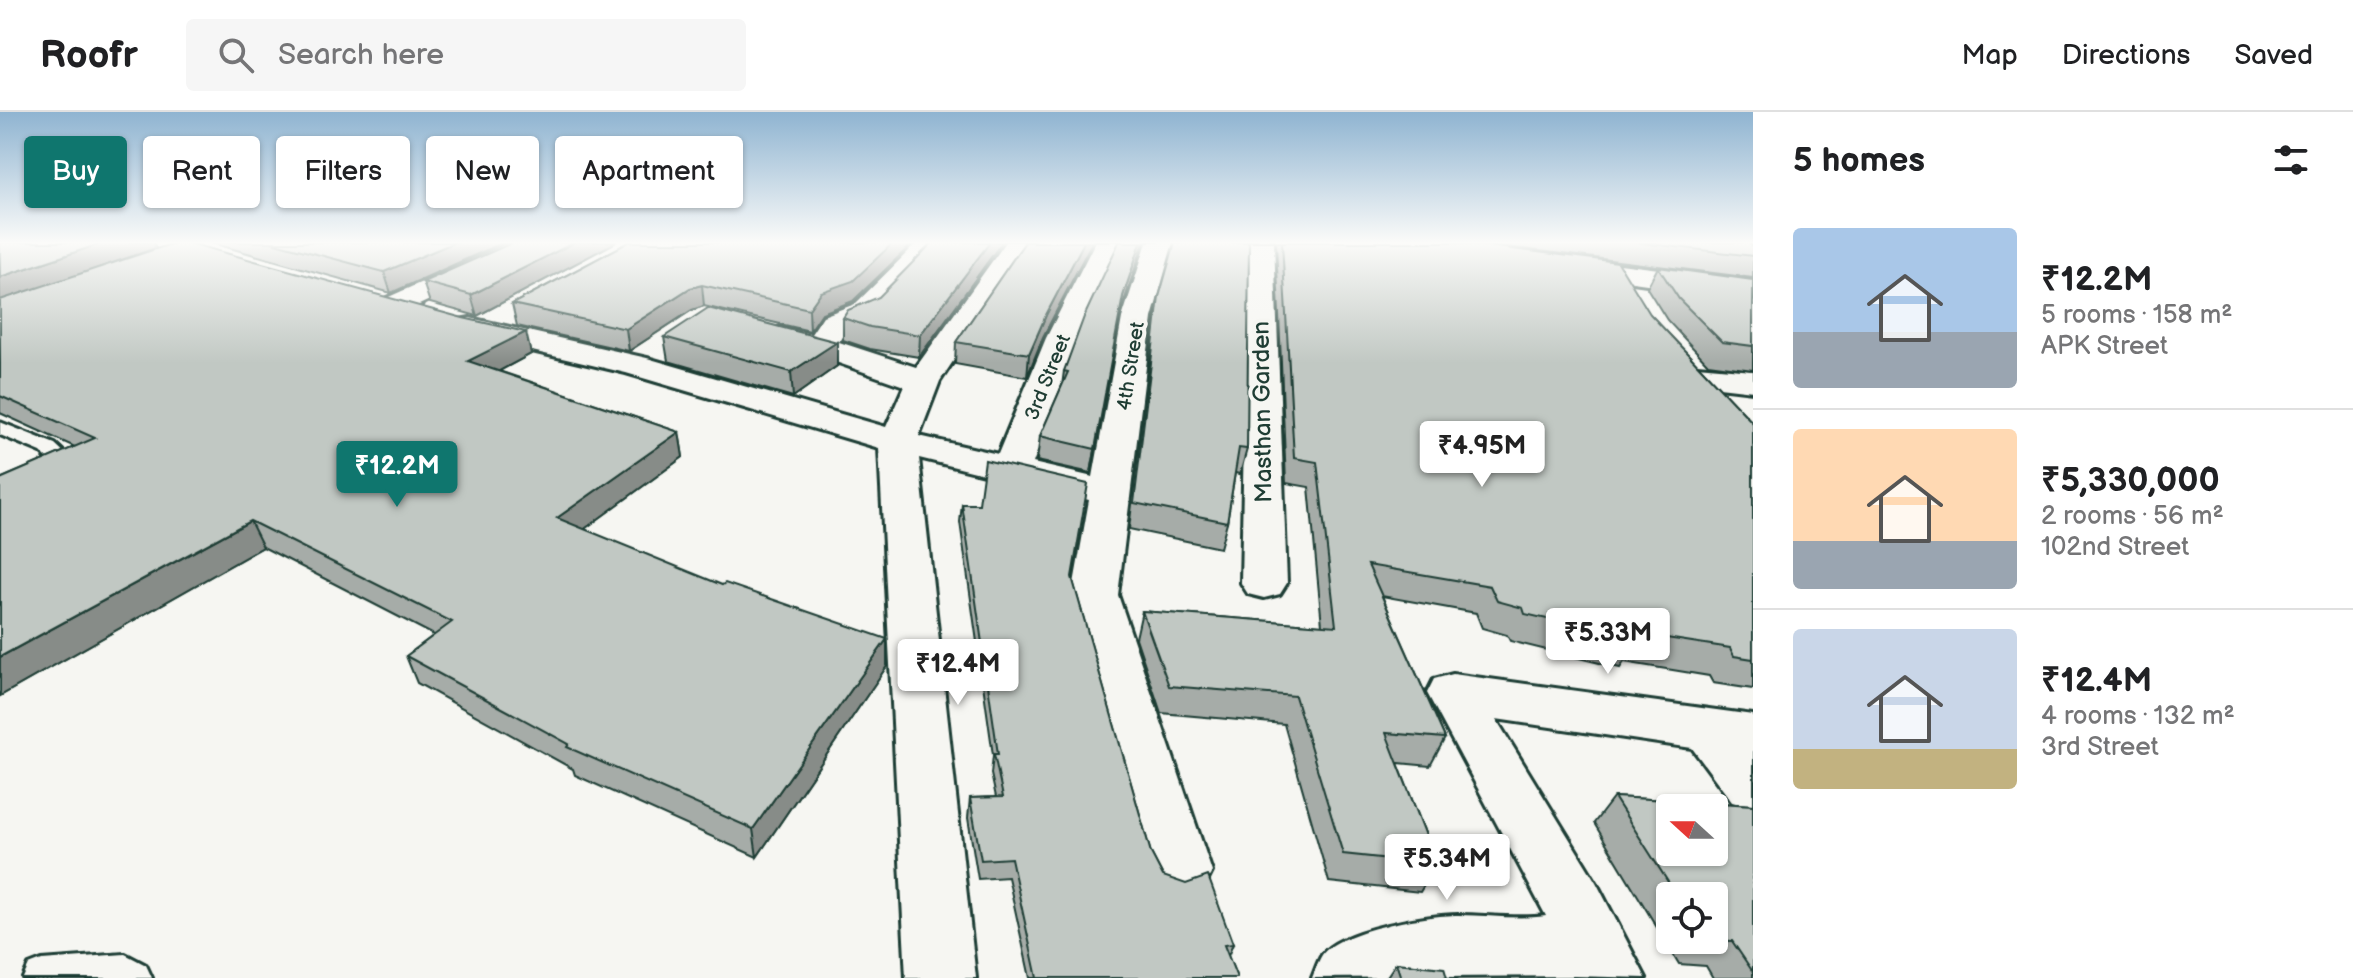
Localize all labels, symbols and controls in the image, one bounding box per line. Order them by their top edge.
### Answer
search box [186,19,746,91]
text: Roofr [40,33,138,78]
icon: search [214,33,258,77]
text: Search here [278,37,444,73]
text: Map [1961,39,2018,72]
text: Directions [2062,39,2190,72]
text: Saved [2234,39,2313,72]
chip: Buy [24,136,127,208]
chip: Rent [143,136,260,208]
chip: Filters [276,136,410,208]
chip: New [426,136,539,208]
chip: Apartment [555,136,743,208]
icon: filters [2269,138,2313,182]
text: 5 homes [1793,140,1925,181]
text: ₹12.2M [2041,259,2152,300]
icon: home [1857,260,1953,356]
text: 5 rooms · 158 m² [2041,300,2233,331]
street label: 4th Street [1112,320,1150,412]
street label: Masthan Garden [1246,321,1279,503]
street label: 3rd Street [1020,331,1076,424]
text: APK Street [2041,331,2168,362]
pin: ₹4.95M [1417,421,1547,489]
text: ₹4.95M [1438,431,1526,462]
pin: ₹12.2M [332,441,462,509]
text: ₹12.2M [354,451,440,482]
text: ₹5,330,000 [2041,460,2220,501]
icon: home [1857,461,1953,557]
text: 2 rooms · 56 m² [2041,501,2224,532]
text: 102nd Street [2041,532,2189,563]
pin: ₹5.33M [1543,608,1673,676]
text: ₹5.33M [1564,618,1652,649]
pin: ₹12.4M [893,639,1023,707]
text: ₹12.4M [916,649,1000,680]
text: ₹12.4M [2041,660,2152,701]
icon: home [1857,661,1953,757]
text: 4 rooms · 132 m² [2041,701,2235,732]
text: 3rd Street [2041,732,2159,763]
north arrow [1656,794,1728,866]
map controls [1656,794,1728,954]
pin: ₹5.34M [1382,834,1512,902]
text: ₹5.34M [1403,844,1491,875]
button: locate [1656,882,1728,954]

